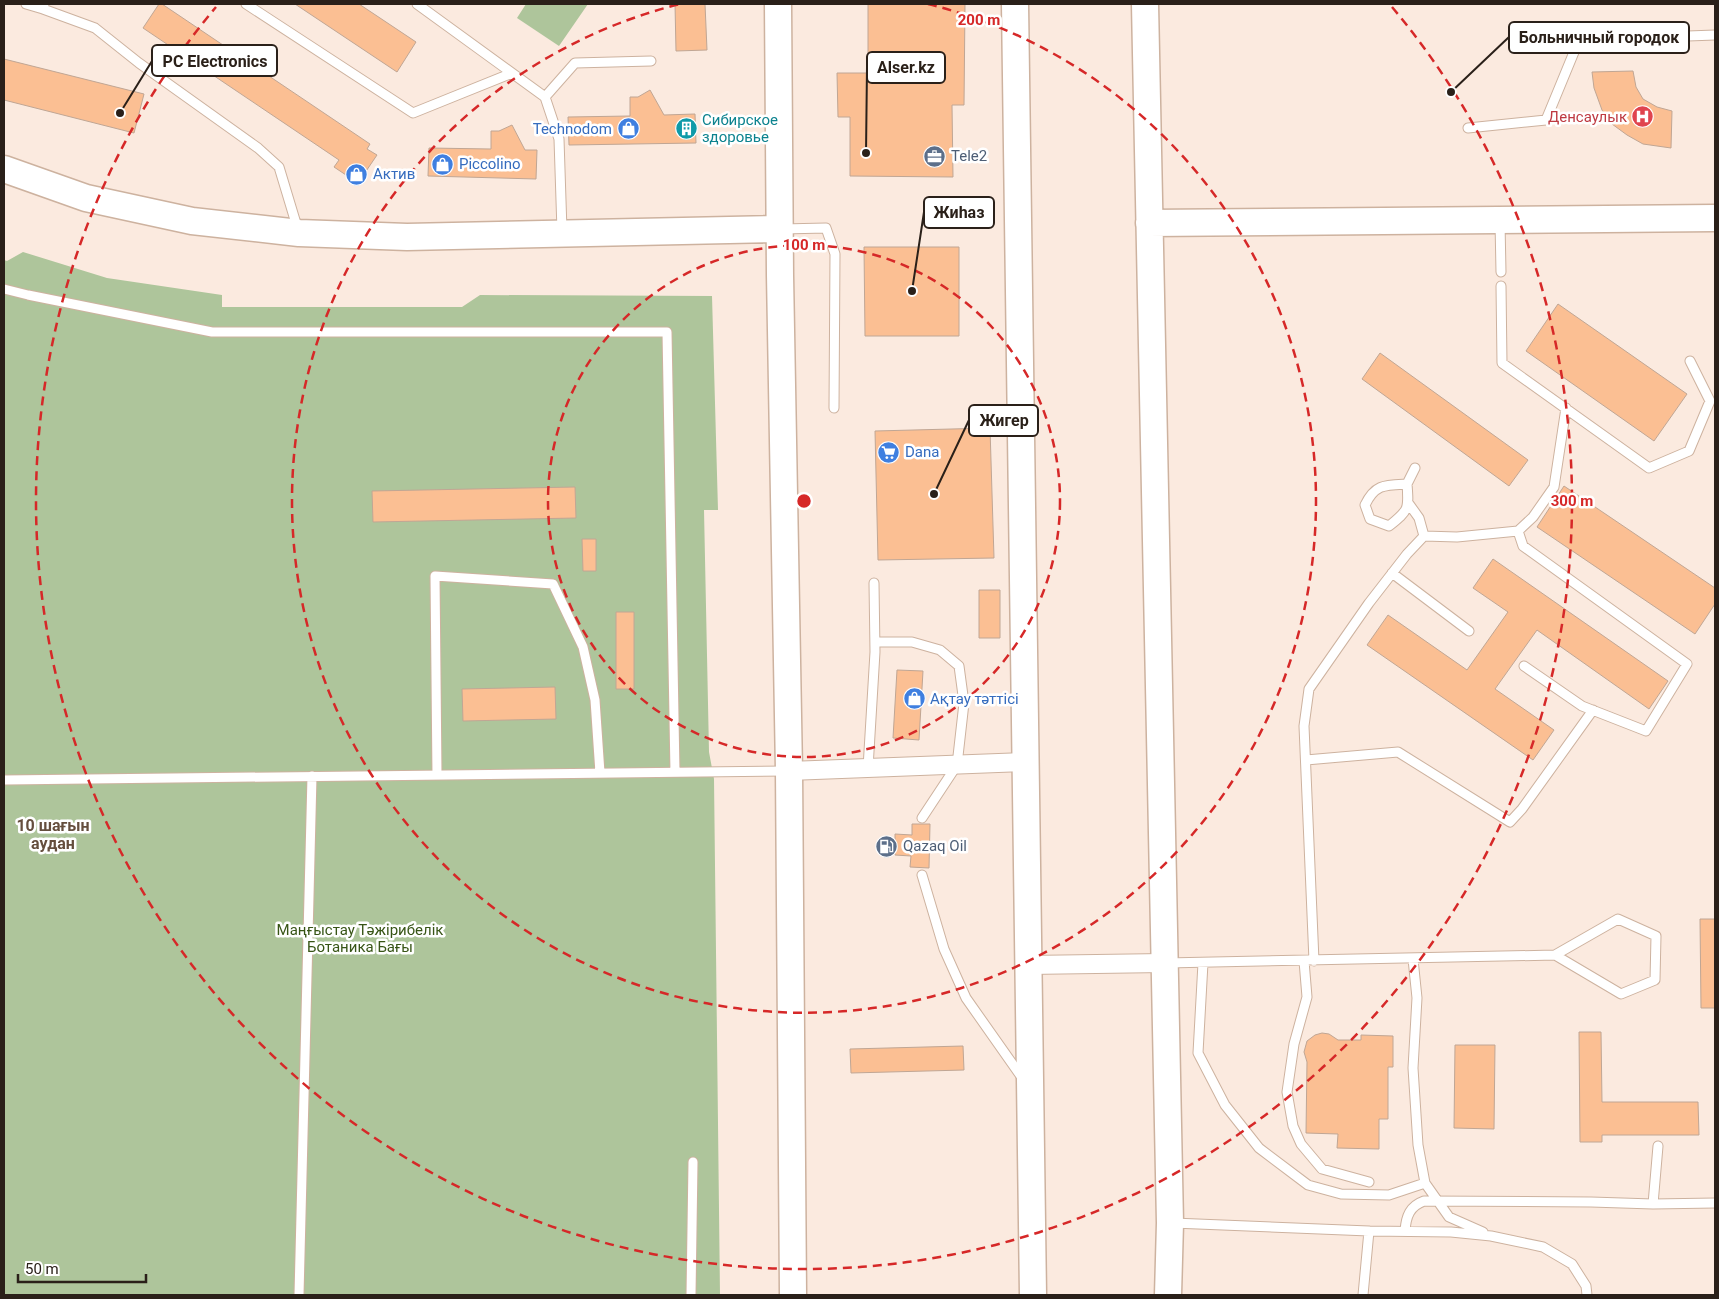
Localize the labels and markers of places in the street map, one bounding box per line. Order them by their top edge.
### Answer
callout: Больничный городок [1509,22,1689,53]
callout: PC Electronics [152,45,277,76]
callout: Alser.kz [867,52,945,83]
hospital icon: Денсаулык [1631,105,1655,129]
place label: Денсаулык [1548,108,1627,126]
place label: Сибирское здоровье [702,111,778,146]
shop icon: Technodom [616,117,640,141]
building icon: Сибирское здоровье [674,117,698,141]
place label: Technodom [533,120,612,138]
office icon: Tele2 [923,144,947,168]
place label: Tele2 [951,147,987,165]
shop icon: Piccolino [431,152,455,176]
place label: Piccolino [459,155,521,173]
shop icon: Актив [345,162,369,186]
place label: Актив [373,165,415,183]
callout: Жиhаз [924,197,994,228]
callout: Жигер [969,405,1038,436]
supermarket icon: Dana [877,440,901,464]
place label: Dana [905,443,939,461]
centre of rings [795,492,813,510]
shop icon: Ақтау тәттісі [902,687,926,711]
place label: Ақтау тәттісі [930,690,1019,708]
fuel station icon: Qazaq Oil [875,834,899,858]
place label: Qazaq Oil [903,837,967,855]

